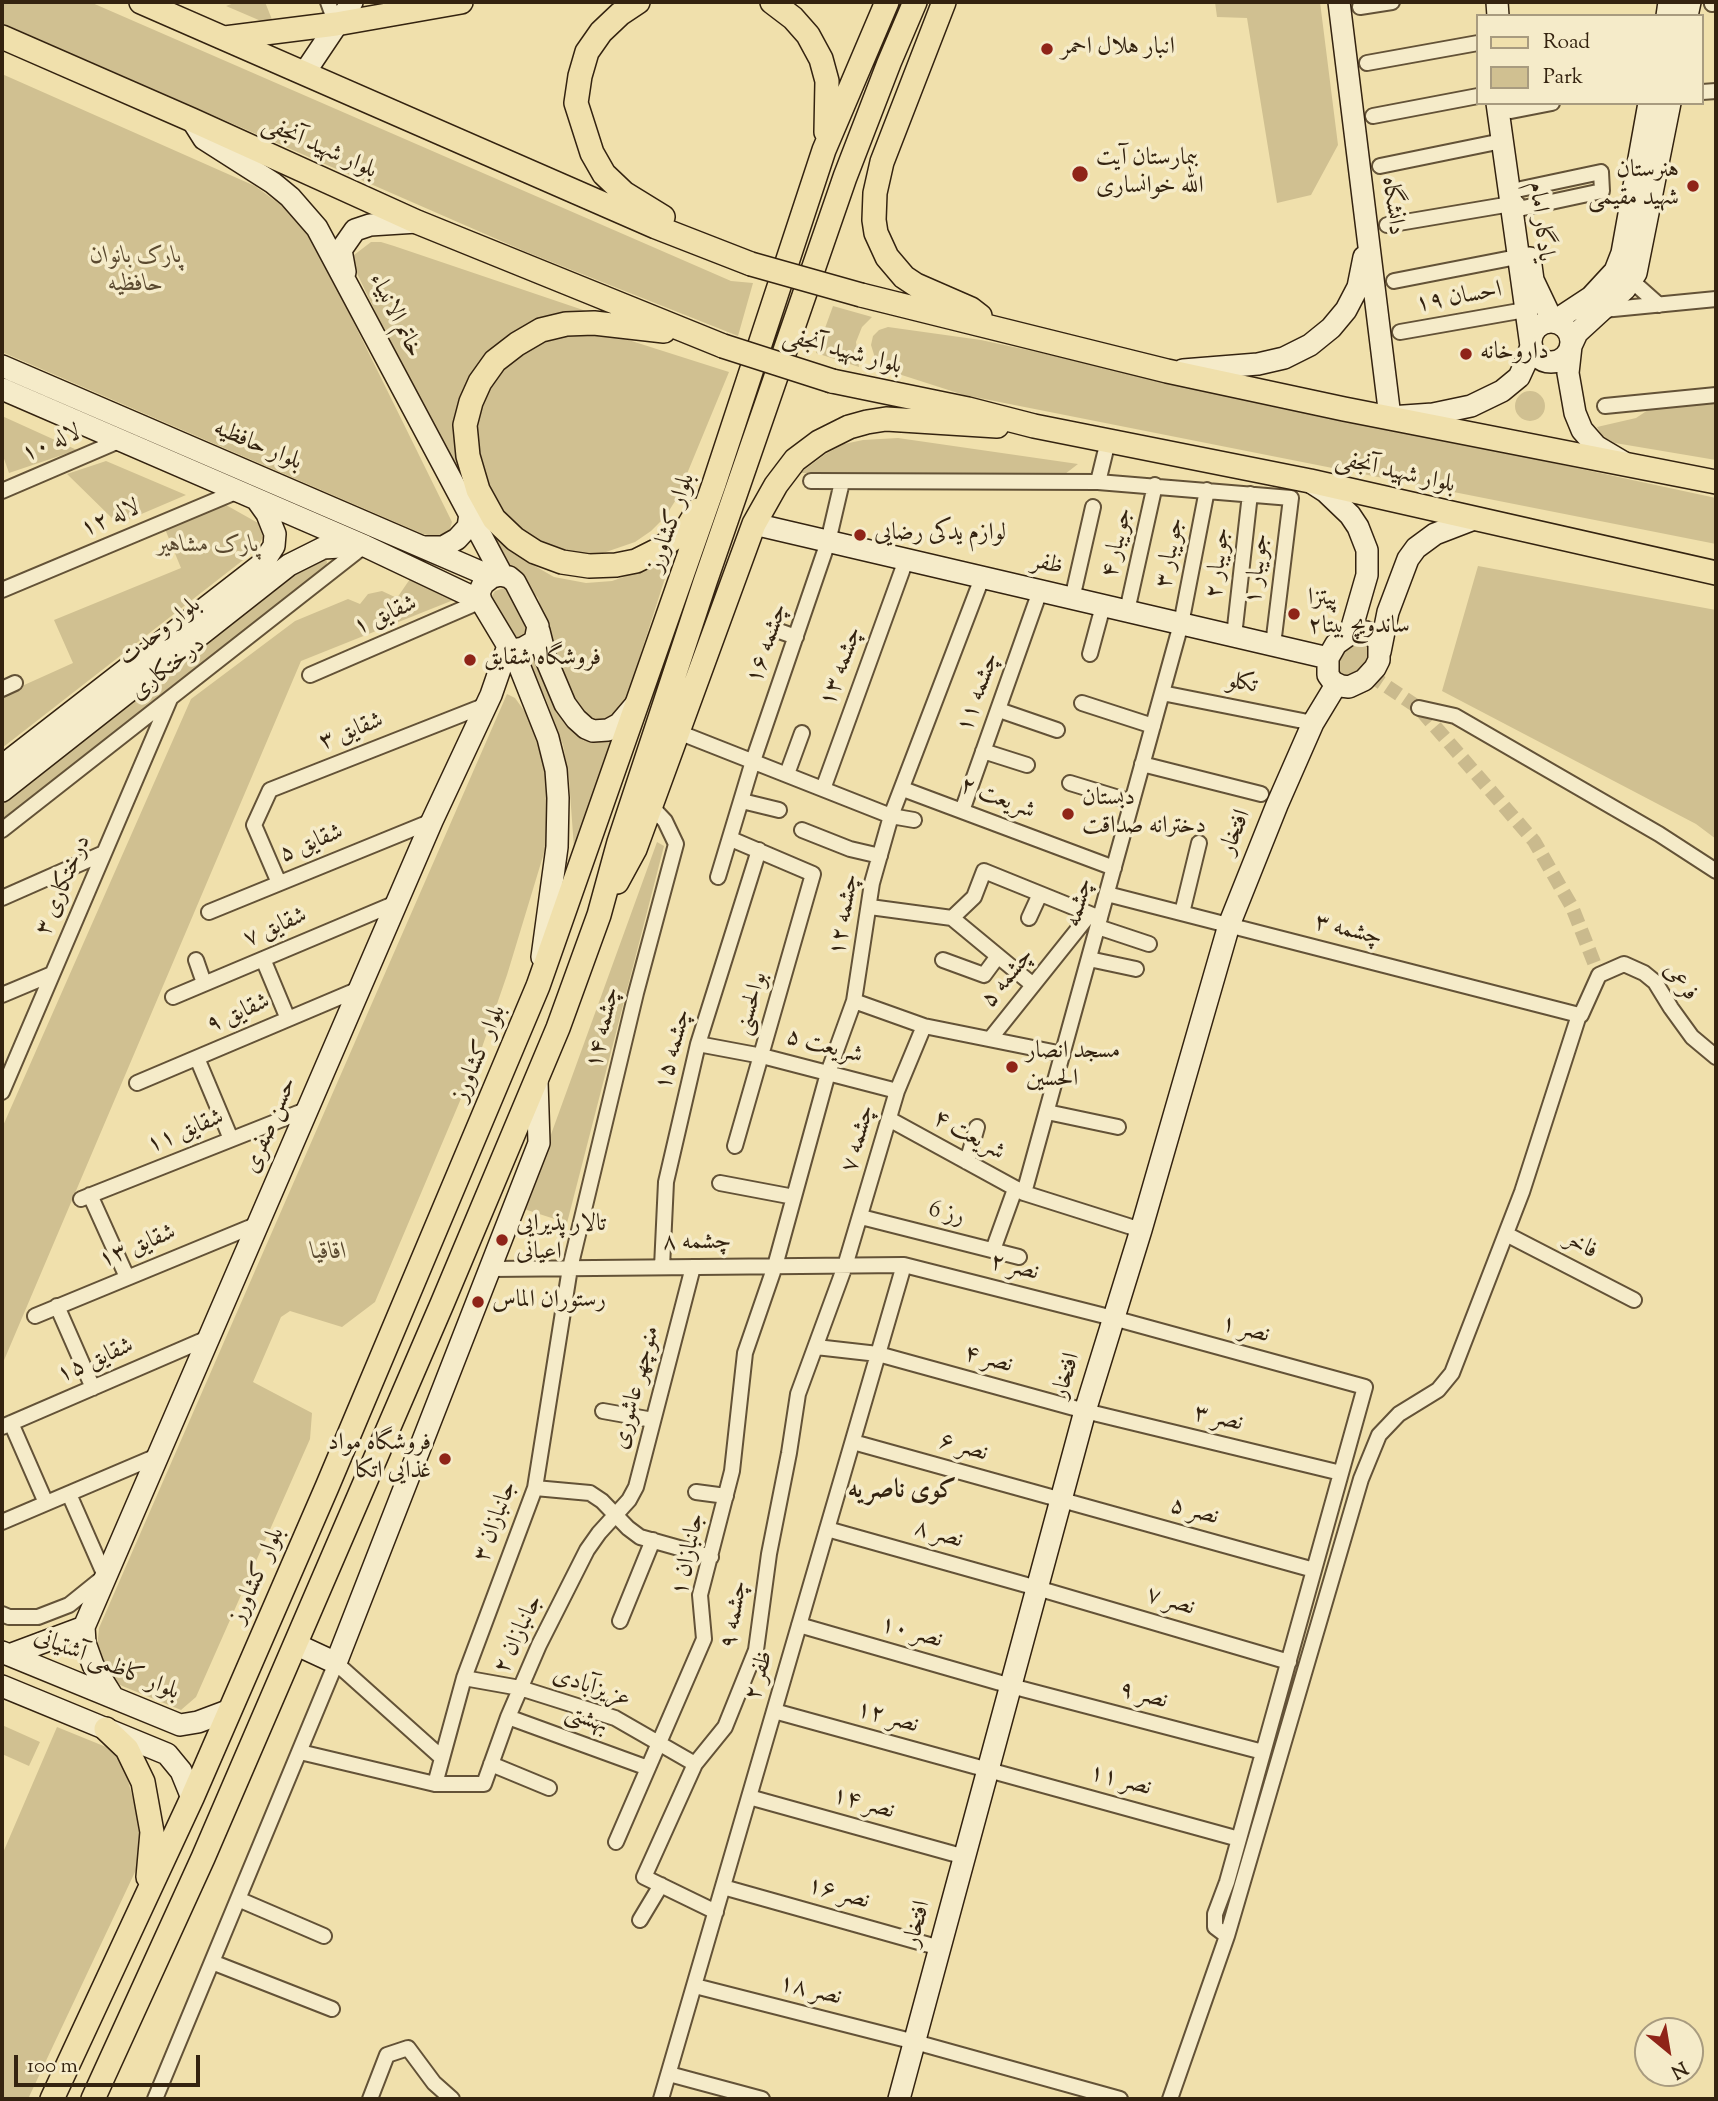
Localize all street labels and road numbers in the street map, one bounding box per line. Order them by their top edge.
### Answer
street label: بلوار شهید آنجفی [257,111,381,187]
street label: دانشگاه [1373,175,1409,237]
street label: یادگار امام [1520,180,1558,264]
street label: خاتم الانبیاء [361,269,427,363]
street label: احسان ۱۹ [1414,277,1504,321]
street label: بلوار شهید آنجفی [779,323,905,383]
street label: بلوار حافظیه [208,415,306,479]
street label: لاله ۱۰ [18,420,86,470]
street label: بلوار شهید آنجفی [1332,446,1458,502]
street label: بلوار کشاورز [643,470,703,576]
street label: لاله ۱۲ [77,495,145,545]
street label: جویبار ۴ [1097,505,1141,581]
street label: جویبار ۳ [1151,515,1193,591]
street label: جویبار ۲ [1201,526,1239,600]
street label: جویبار ۱ [1240,532,1278,606]
street label: ظفر [1029,548,1065,584]
street label: شقایق ۱ [350,591,422,643]
street label: بلوار وحدت [114,592,208,674]
street label: چشمه ۱۶ [742,600,796,688]
street label: چشمه ۱۳ [815,623,871,711]
street label: درختکاری [126,632,212,708]
street label: چشمه ۱۱ [952,649,1008,737]
street label: تکلو [1224,668,1260,702]
street label: شقایق ۳ [316,708,388,758]
street label: شریعت ۲ [955,773,1039,827]
street label: افتخار [1215,806,1259,860]
street label: شقایق ۵ [276,819,348,871]
street label: درختکاری ۳ [31,831,99,941]
street label: چشمه ۱۲ [825,872,867,958]
street label: چشمه [1061,875,1101,931]
street label: شقایق ۷ [240,903,312,955]
street label: چشمه ۳ [1311,910,1385,954]
street label: چشمه ۵ [976,943,1042,1015]
street label: فرعی [1655,958,1703,1008]
street label: بوالحسنی [730,969,776,1039]
street label: چشمه ۱۴ [582,984,628,1072]
street label: شقایق ۹ [203,989,275,1041]
street label: بلوار کشاورز [448,1001,514,1107]
street label: چشمه ۱۵ [650,1006,700,1094]
street label: شریعت ۵ [783,1024,865,1072]
street label: حسن صفری [239,1074,305,1178]
street label: چشمه ۷ [837,1102,883,1176]
street label: شقایق ۱۱ [143,1105,229,1161]
street label: شریعت ۴ [927,1105,1009,1169]
street label: رز 6 [925,1197,967,1233]
street label: شقایق ۱۳ [95,1220,181,1276]
street label: فاخر [1558,1227,1602,1267]
street label: چشمه ۸ [662,1229,732,1259]
street label: نصر ۲ [987,1249,1041,1289]
street label: نصر ۱ [1217,1311,1273,1351]
street label: منوچهر عاشوری [608,1323,668,1453]
street label: شقایق ۱۵ [53,1333,139,1391]
street label: نصر ۴ [960,1341,1016,1381]
street label: افتخار [1047,1350,1089,1402]
street label: نصر ۳ [1191,1400,1245,1440]
street label: نصر ۶ [935,1428,991,1470]
street label: جانبازان ۳ [469,1478,525,1566]
street label: نصر ۵ [1166,1493,1222,1533]
street label: جانبازان ۱ [667,1511,713,1599]
street label: نصر ۸ [910,1515,966,1557]
street label: بلوار کشاورز [225,1524,293,1628]
street label: چشمه ۹ [716,1579,756,1651]
street label: نصر ۷ [1142,1582,1198,1624]
street label: جانبازان ۲ [489,1591,551,1679]
street label: نصر ۱۰ [877,1611,945,1657]
street label: بلوار کاظمی آشتیانی [29,1624,183,1708]
street label: ظفر ۲ [740,1648,782,1704]
street label: عزیزآبادی [548,1662,634,1716]
street label: نصر ۹ [1115,1677,1171,1717]
street label: نصر ۱۲ [853,1696,921,1742]
street label: بهشتی [560,1700,612,1742]
street label: نصر ۱۱ [1086,1760,1154,1804]
street label: نصر ۱۴ [829,1782,897,1828]
street label: نصر ۱۶ [804,1872,872,1918]
street label: افتخار [899,1898,939,1950]
street label: نصر ۱۸ [776,1970,844,2014]

